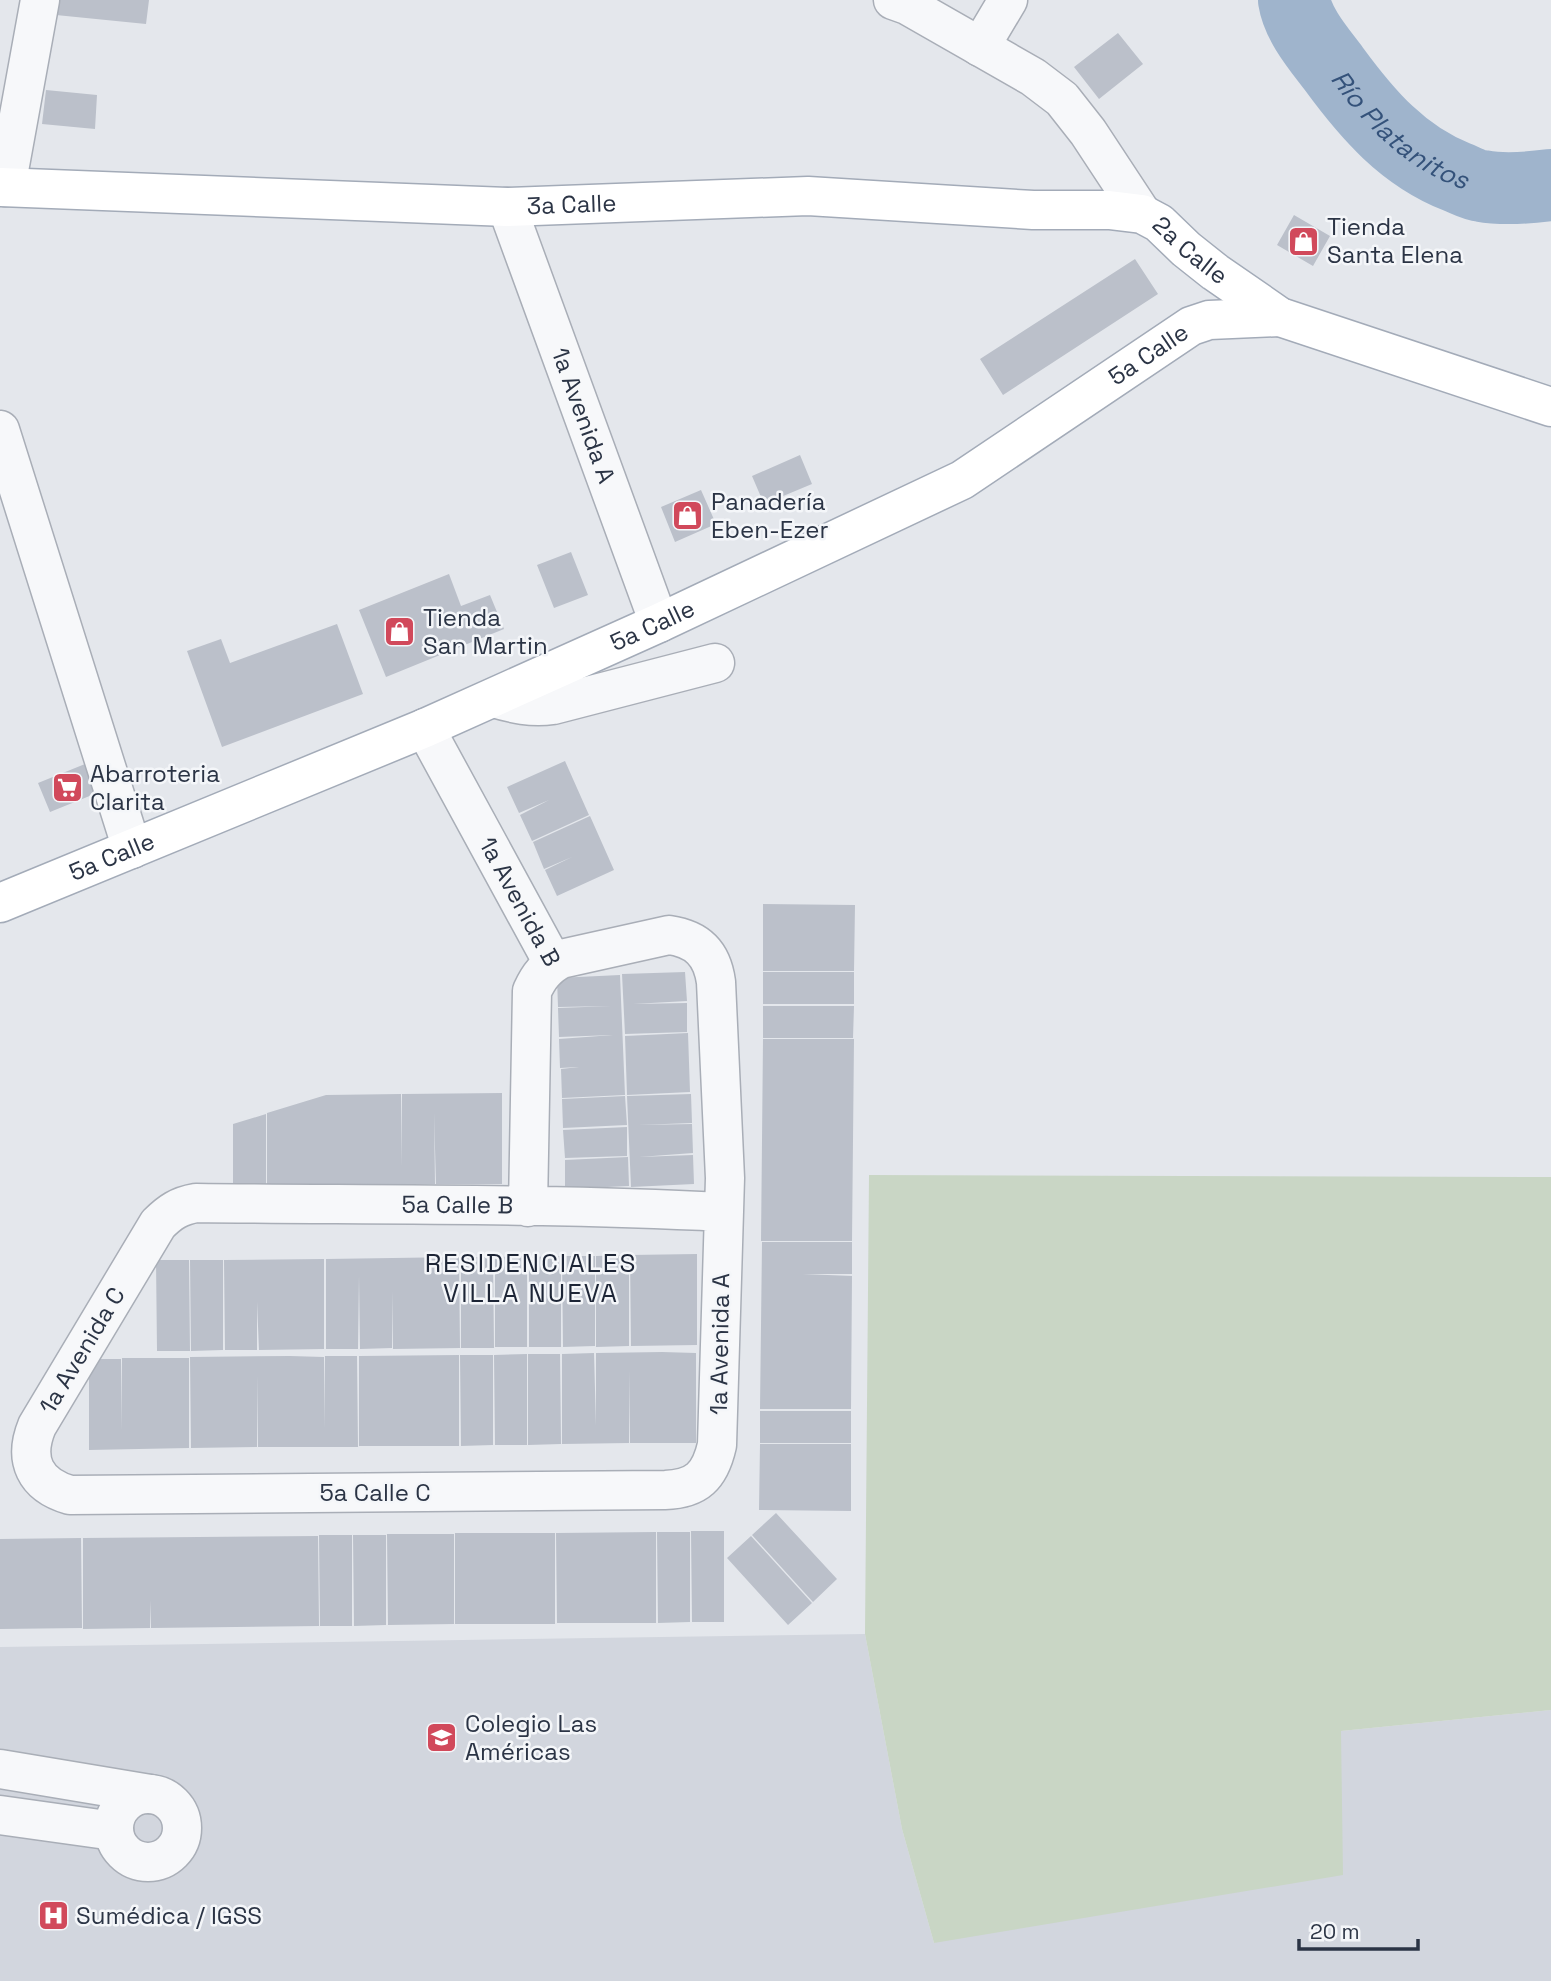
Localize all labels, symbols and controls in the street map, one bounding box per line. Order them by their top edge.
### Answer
water label: Río Platanitos [1324,63,1476,198]
street label: 3a Calle [526,187,617,221]
street label: 2a Calle [1146,209,1234,291]
place label: Tienda Santa Elena [1327,211,1463,270]
shop icon: Tienda Santa Elena [1287,224,1321,258]
street label: 5a Calle [1102,316,1194,392]
street label: 1a Avenida A [545,343,623,487]
place label: Panadería Eben-Ezer [711,486,829,545]
shop icon: Panadería Eben-Ezer [671,499,705,533]
street label: 5a Calle [605,592,700,658]
place label: Tienda San Martin [423,602,548,661]
shop icon: Tienda San Martin [383,615,417,649]
place label: Abarroteria Clarita [90,758,220,817]
supermarket icon: Abarroteria Clarita [50,771,84,805]
street label: 5a Calle [64,825,159,888]
street label: 1a Avenida B [472,831,568,972]
street label: 5a Calle B [401,1188,513,1221]
district label: RESIDENCIALES VILLA NUEVA [425,1246,637,1310]
street label: 1a Avenida A [703,1273,736,1415]
street label: 1a Avenida C [32,1281,132,1419]
street label: 5a Calle C [319,1477,431,1508]
place label: Colegio Las Américas [465,1708,597,1767]
school or university icon: Colegio Las Américas [425,1721,459,1755]
hospital icon: Sumédica / IGSS [36,1899,70,1933]
place label: Sumédica / IGSS [76,1900,262,1931]
scale bar [1299,1908,1418,1952]
text: 20 m [1310,1918,1360,1945]

